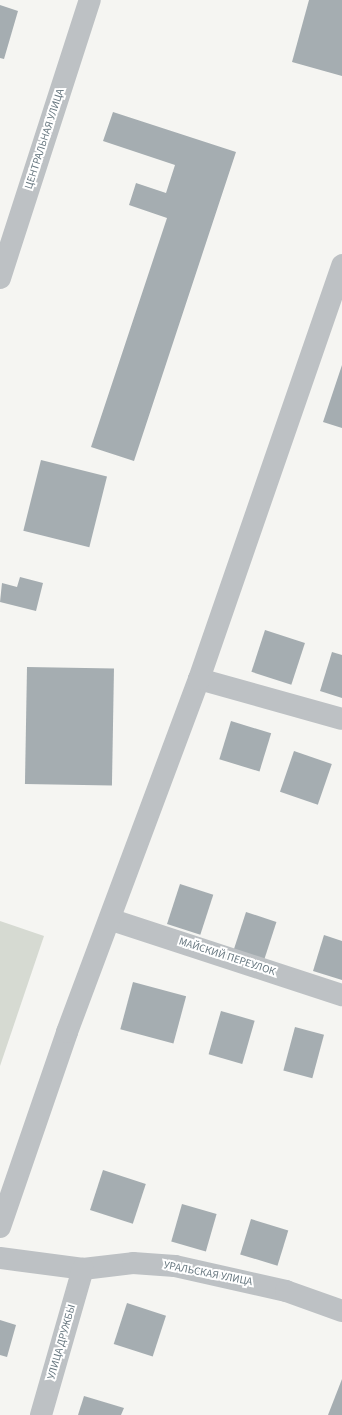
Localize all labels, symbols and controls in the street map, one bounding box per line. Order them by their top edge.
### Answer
street label: ЦЕНТРАЛЬНАЯ УЛИЦА [23,87,67,191]
street label: МАЙСКИЙ ПЕРЕУЛОК [177,935,277,979]
street label: УРАЛЬСКАЯ УЛИЦА [163,1259,253,1289]
street label: УЛИЦА ДРУЖБЫ [45,1303,79,1381]

